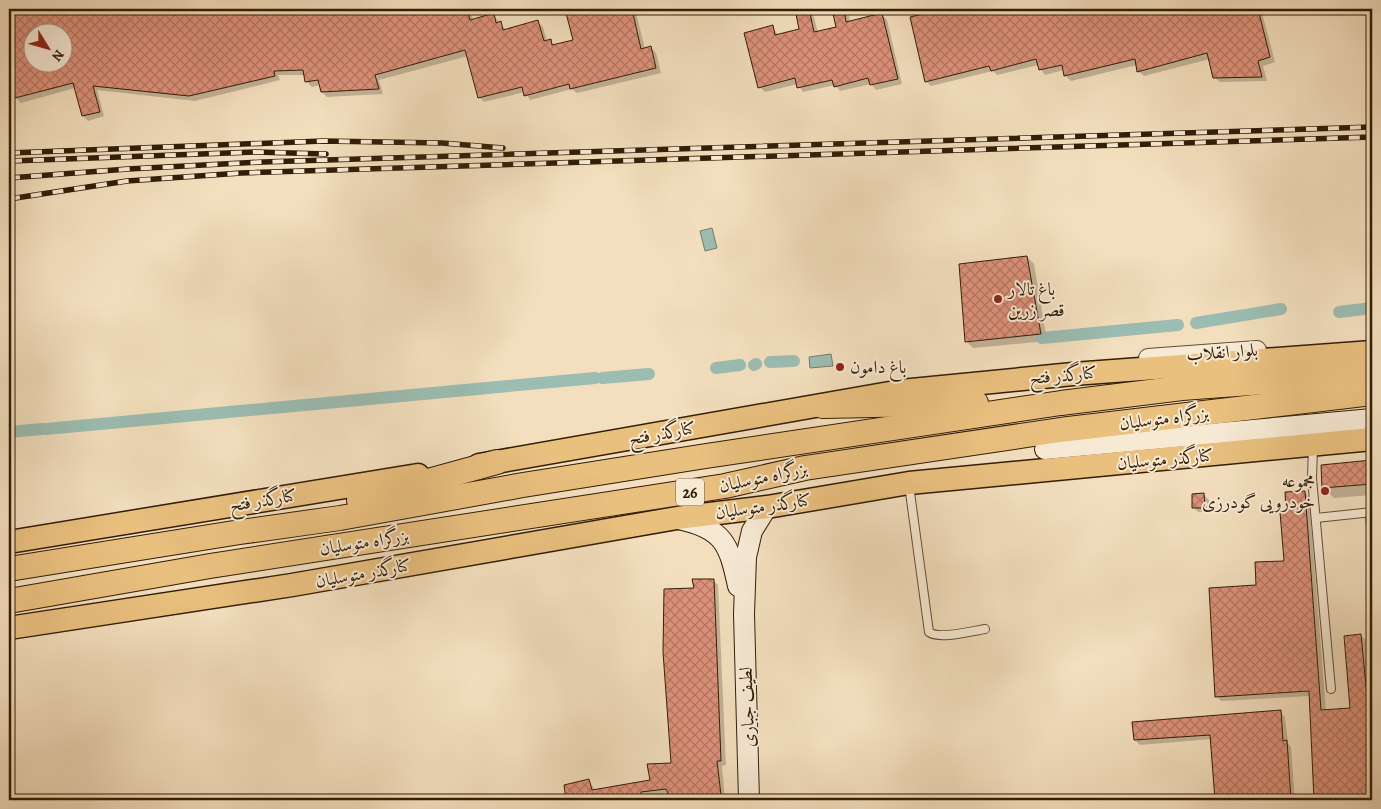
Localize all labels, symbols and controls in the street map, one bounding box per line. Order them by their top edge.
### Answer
north arrow [22,22,72,72]
text: N [47,46,69,65]
place label: باغ تالار قصر زرین [1006,277,1065,322]
marker: باغ تالار قصر زرین [992,293,1004,305]
street label: بلوار انقلاب [1185,338,1259,366]
place label: باغ دامون [850,355,906,382]
street label: کنارگذر فتح [1028,359,1098,394]
marker: باغ دامون [834,361,846,373]
street label: بزرگراه متوسلیان [1118,401,1210,435]
street label: کنارگذر فتح [626,414,698,455]
street label: کنارگذر متوسلیان [1116,442,1214,475]
street label: بزرگراه متوسلیان [717,456,809,498]
place label: مجموعه خودرویی گودرزی [1202,469,1315,514]
road number: 26 [676,478,704,506]
street label: کنارگذر فتح [228,482,299,521]
marker: مجموعه خودرویی گودرزی [1319,485,1331,497]
street label: کنارگذر متوسلیان [713,486,812,525]
street label: بزرگراه متوسلیان [318,523,410,561]
street label: کنارگذر متوسلیان [313,552,413,593]
street label: لطیف جباری [734,666,760,748]

